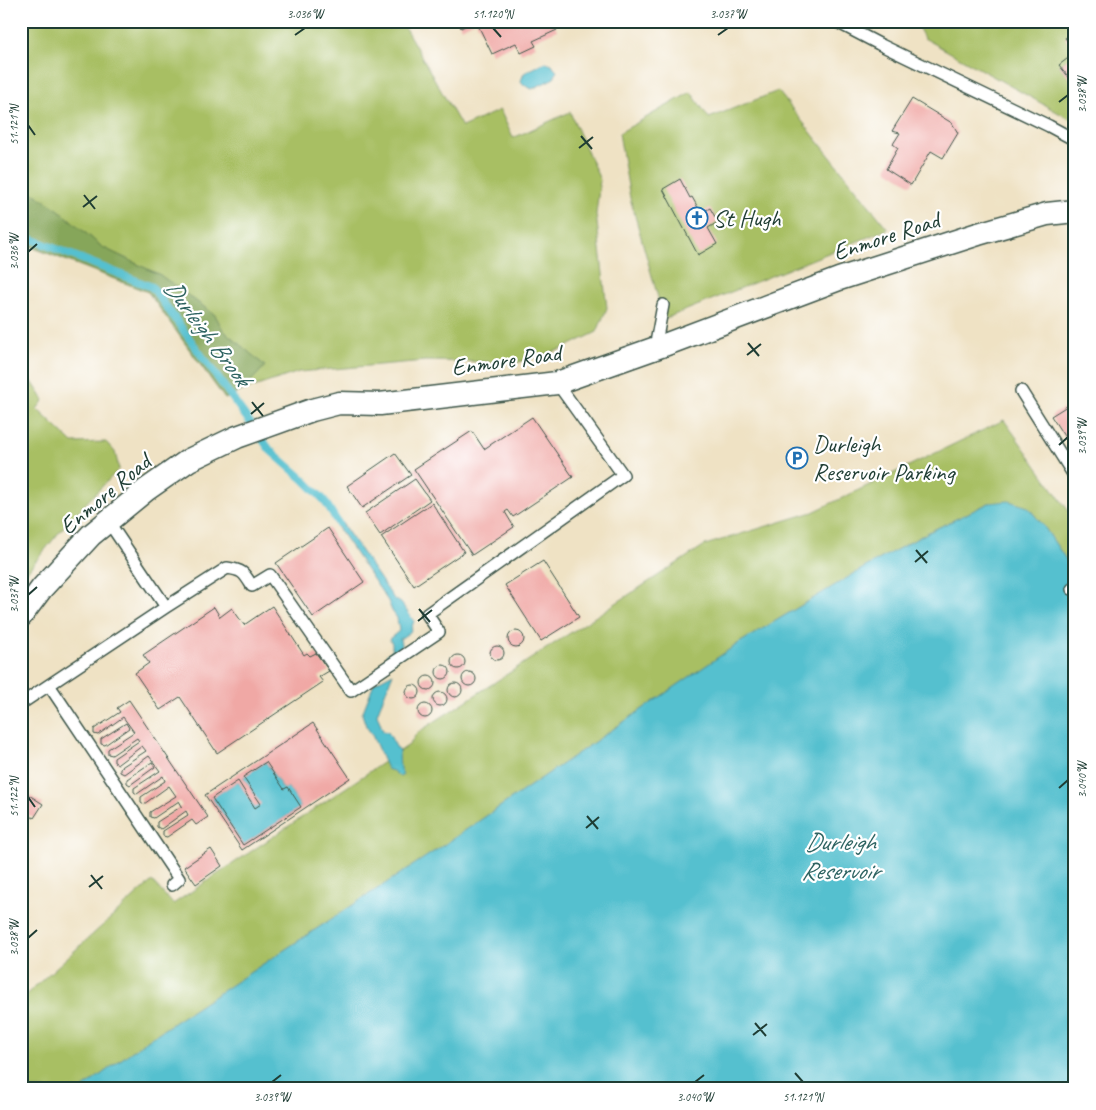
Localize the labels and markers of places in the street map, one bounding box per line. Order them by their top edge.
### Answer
place label: St Hugh [713,203,782,233]
church icon: St Hugh [685,206,709,230]
place label: Durleigh Reservoir Parking [813,429,957,487]
parking icon: Durleigh Reservoir Parking [785,446,809,470]

